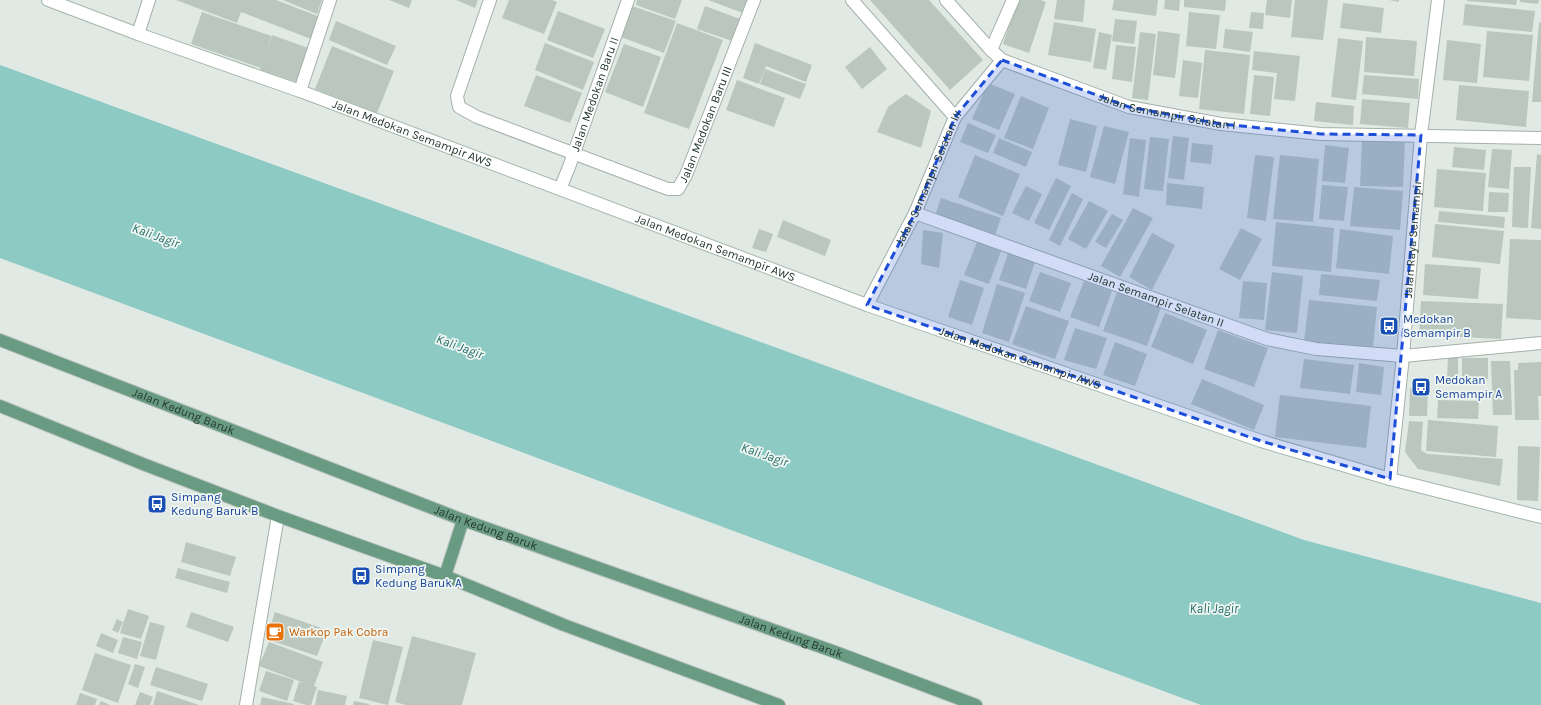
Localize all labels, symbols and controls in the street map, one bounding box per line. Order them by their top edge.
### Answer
street label: Jalan Medokan Baru II [568,35,621,153]
street label: Jalan Medokan Baru III [676,64,735,185]
street label: Jalan Semampir Selatan I [1097,90,1236,132]
street label: Jalan Medokan Semampir AWS [330,97,494,170]
street label: Jalan Semampir Selatan III [892,107,965,248]
street label: Jalan Raya Semampir [1401,179,1424,298]
street label: Jalan Medokan Semampir AWS [633,211,797,284]
water label: Kali Jagir [130,220,182,251]
street label: Jalan Semampir Selatan II [1086,269,1226,330]
place label: Medokan Semampir B [1403,312,1471,340]
bus stop icon: Medokan Semampir B [1378,315,1400,337]
street label: Jalan Medokan Semampir AWS [938,324,1103,392]
water label: Kali Jagir [434,331,486,362]
place label: Medokan Semampir A [1435,373,1502,401]
bus stop icon: Medokan Semampir A [1410,376,1432,398]
street label: Jalan Kedung Baruk [130,385,237,438]
water label: Kali Jagir [739,439,791,470]
place label: Simpang Kedung Baruk B [171,490,258,518]
bus stop icon: Simpang Kedung Baruk B [146,493,168,515]
street label: Jalan Kedung Baruk [432,503,540,553]
place label: Simpang Kedung Baruk A [375,562,462,590]
bus stop icon: Simpang Kedung Baruk A [350,565,372,587]
water label: Kali Jagir [1189,601,1239,616]
street label: Jalan Kedung Baruk [738,612,845,661]
cafe icon: Warkop Pak Cobra [264,621,286,643]
place label: Warkop Pak Cobra [289,625,388,639]

